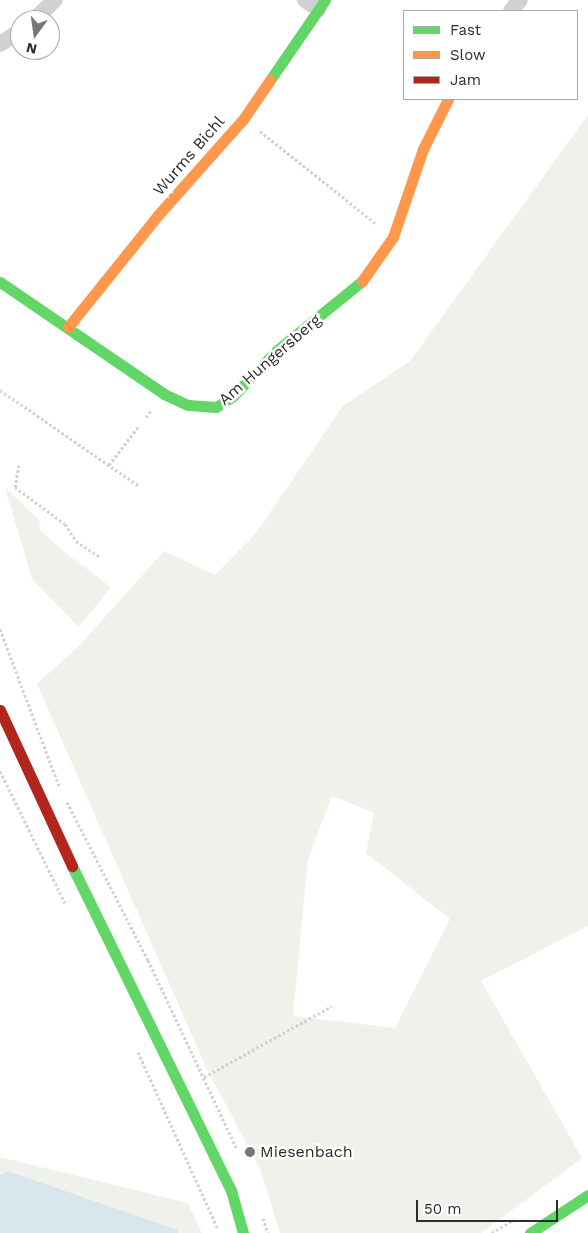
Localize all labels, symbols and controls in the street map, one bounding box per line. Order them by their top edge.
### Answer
north arrow [10,10,60,60]
legend [403,10,578,100]
text: Fast [450,21,481,39]
text: N [25,40,39,58]
text: Slow [450,46,486,64]
text: Jam [450,71,481,89]
street label: Wurms Bichl [149,112,229,200]
street label: Am Hungersberg [215,310,325,410]
place label: Miesenbach [260,1142,353,1162]
marker: Miesenbach [244,1146,256,1158]
scale bar [418,1190,560,1222]
text: 50 m [424,1200,461,1218]

